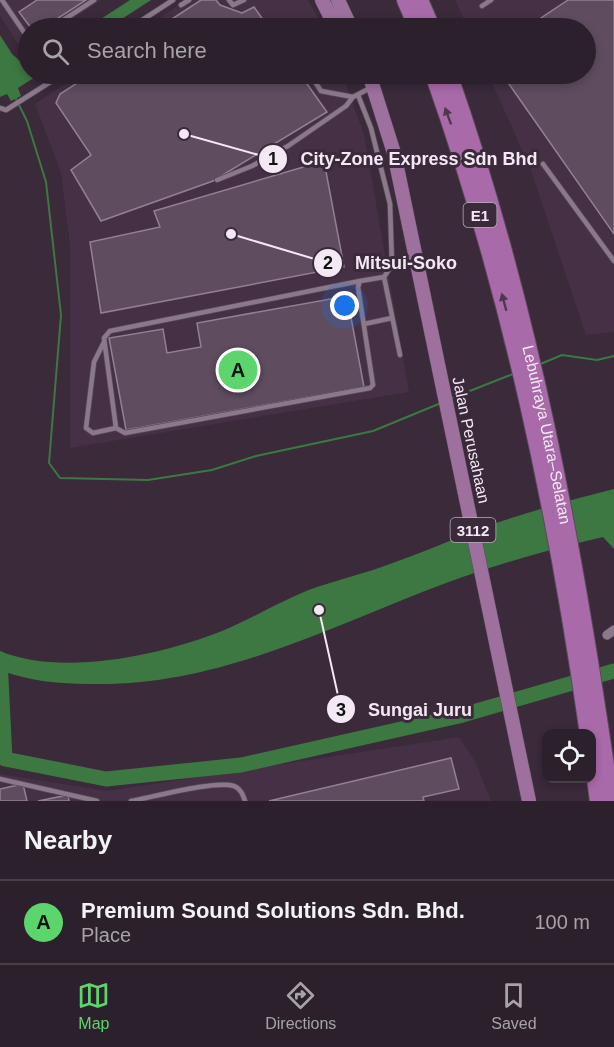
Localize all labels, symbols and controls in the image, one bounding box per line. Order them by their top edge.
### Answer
search box [18,18,596,84]
icon: search [39,35,72,68]
text: Search here [87,38,207,63]
one-way arrow [442,107,452,125]
callout: City-Zone Express Sdn Bhd [258,141,549,177]
text: 1 [268,149,278,169]
text: City-Zone Express Sdn Bhd [300,149,538,169]
road number: E1 [464,203,496,227]
callout: Mitsui-Soko [313,245,469,281]
text: 2 [323,253,333,273]
text: Mitsui-Soko [355,253,457,273]
your location [330,291,359,320]
one-way arrow [499,293,509,312]
street label: Lebuhraya Utara–Selatan [520,343,574,525]
pin: A [218,348,258,392]
street label: Jalan Perusahaan [449,375,493,505]
road number: 3112 [450,518,496,542]
callout: Sungai Juru [326,691,484,727]
text: 3 [336,700,346,720]
text: Sungai Juru [368,700,472,720]
map controls [542,729,596,783]
button: locate [542,729,596,783]
text: Nearby [24,825,112,855]
text: Premium Sound Solutions Sdn. Bhd. [81,898,465,923]
text: A [36,911,51,933]
text: 100 m [534,911,590,933]
text: Place [81,924,131,946]
tab: Map [77,979,110,1033]
tab: Directions [265,979,336,1033]
tab: Saved [491,979,537,1033]

